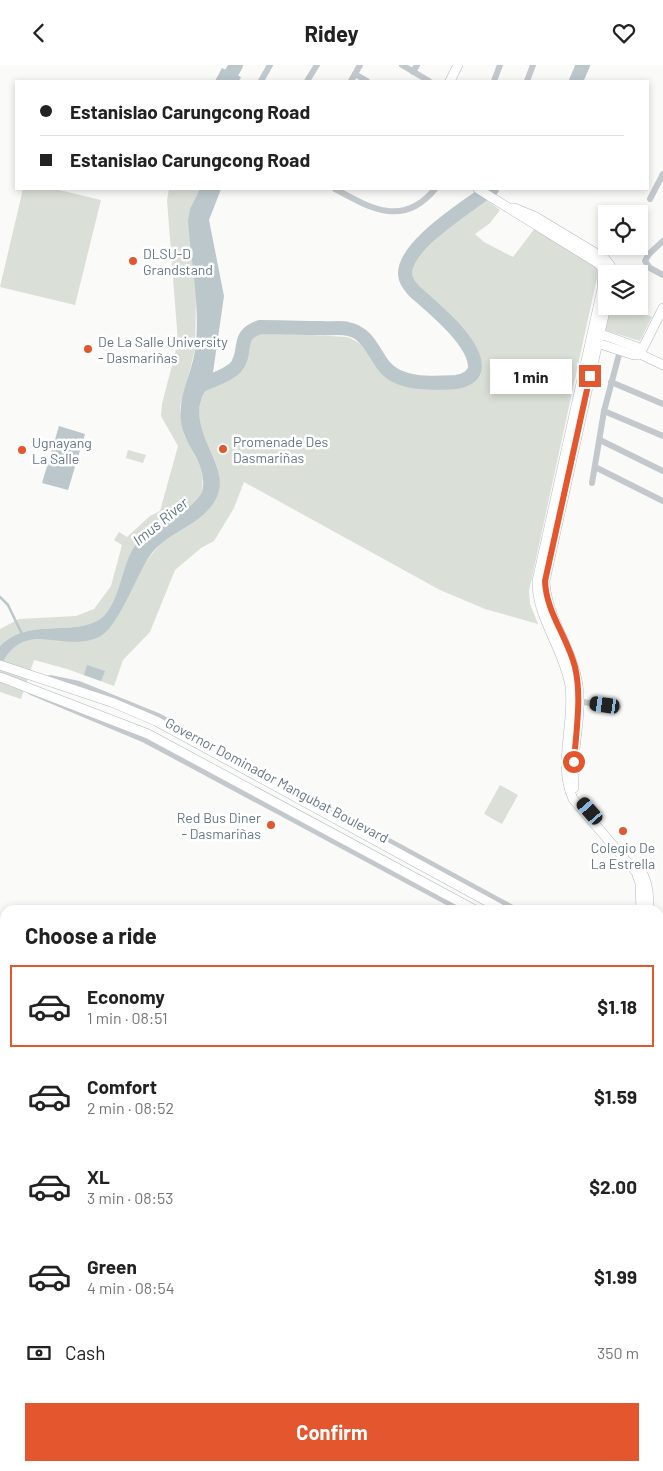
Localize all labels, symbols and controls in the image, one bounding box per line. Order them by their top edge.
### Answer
icon: back [25,19,53,47]
icon: heart [610,19,638,47]
text: Ridey [304,20,359,46]
text: Estanislao Carungcong Road [70,100,310,123]
text: Estanislao Carungcong Road [70,148,310,171]
map controls [598,205,648,315]
button: locate [598,205,648,255]
place label: DLSU-D Grandstand [143,245,213,278]
marker: DLSU-D Grandstand [127,255,139,267]
button: layers [598,265,648,315]
place label: De La Salle University - Dasmariñas [98,333,228,366]
marker: De La Salle University - Dasmariñas [82,343,94,355]
callout: 1 min [490,359,572,393]
route end [579,365,601,387]
text: 1 min [513,367,549,386]
place label: Promenade Des Dasmariñas [233,433,328,466]
place label: Ugnayang La Salle [32,434,92,467]
marker: Promenade Des Dasmariñas [217,443,229,455]
marker: Ugnayang La Salle [16,444,28,456]
water label: Imus River [129,493,192,549]
car [589,695,620,715]
street label: Governor Dominador Mangubat Boulevard [163,714,391,846]
route start [563,751,585,773]
car [574,795,605,827]
place label: Red Bus Diner - Dasmariñas [177,809,261,842]
marker: Red Bus Diner - Dasmariñas [265,819,277,831]
marker: Colegio De La Estrella [617,825,629,837]
place label: Colegio De La Estrella [591,839,655,872]
text: Choose a ride [25,922,157,948]
icon: car [27,984,72,1029]
text: Economy [87,985,165,1008]
text: $1.18 [597,995,637,1018]
text: 1 min · 08:51 [87,1008,168,1027]
icon: car [27,1074,72,1119]
text: Comfort [87,1075,157,1098]
text: $1.59 [594,1085,637,1108]
text: 2 min · 08:52 [87,1098,174,1117]
icon: car [27,1164,72,1209]
text: XL [87,1165,110,1188]
text: $2.00 [589,1175,637,1198]
text: 3 min · 08:53 [87,1188,173,1207]
icon: car [27,1254,72,1299]
text: Green [87,1255,137,1278]
text: $1.99 [594,1265,637,1288]
text: 4 min · 08:54 [87,1278,175,1297]
icon: cash [25,1339,53,1367]
text: Cash [65,1341,106,1364]
text: 350 m [597,1343,639,1362]
button: Confirm [25,1403,639,1461]

